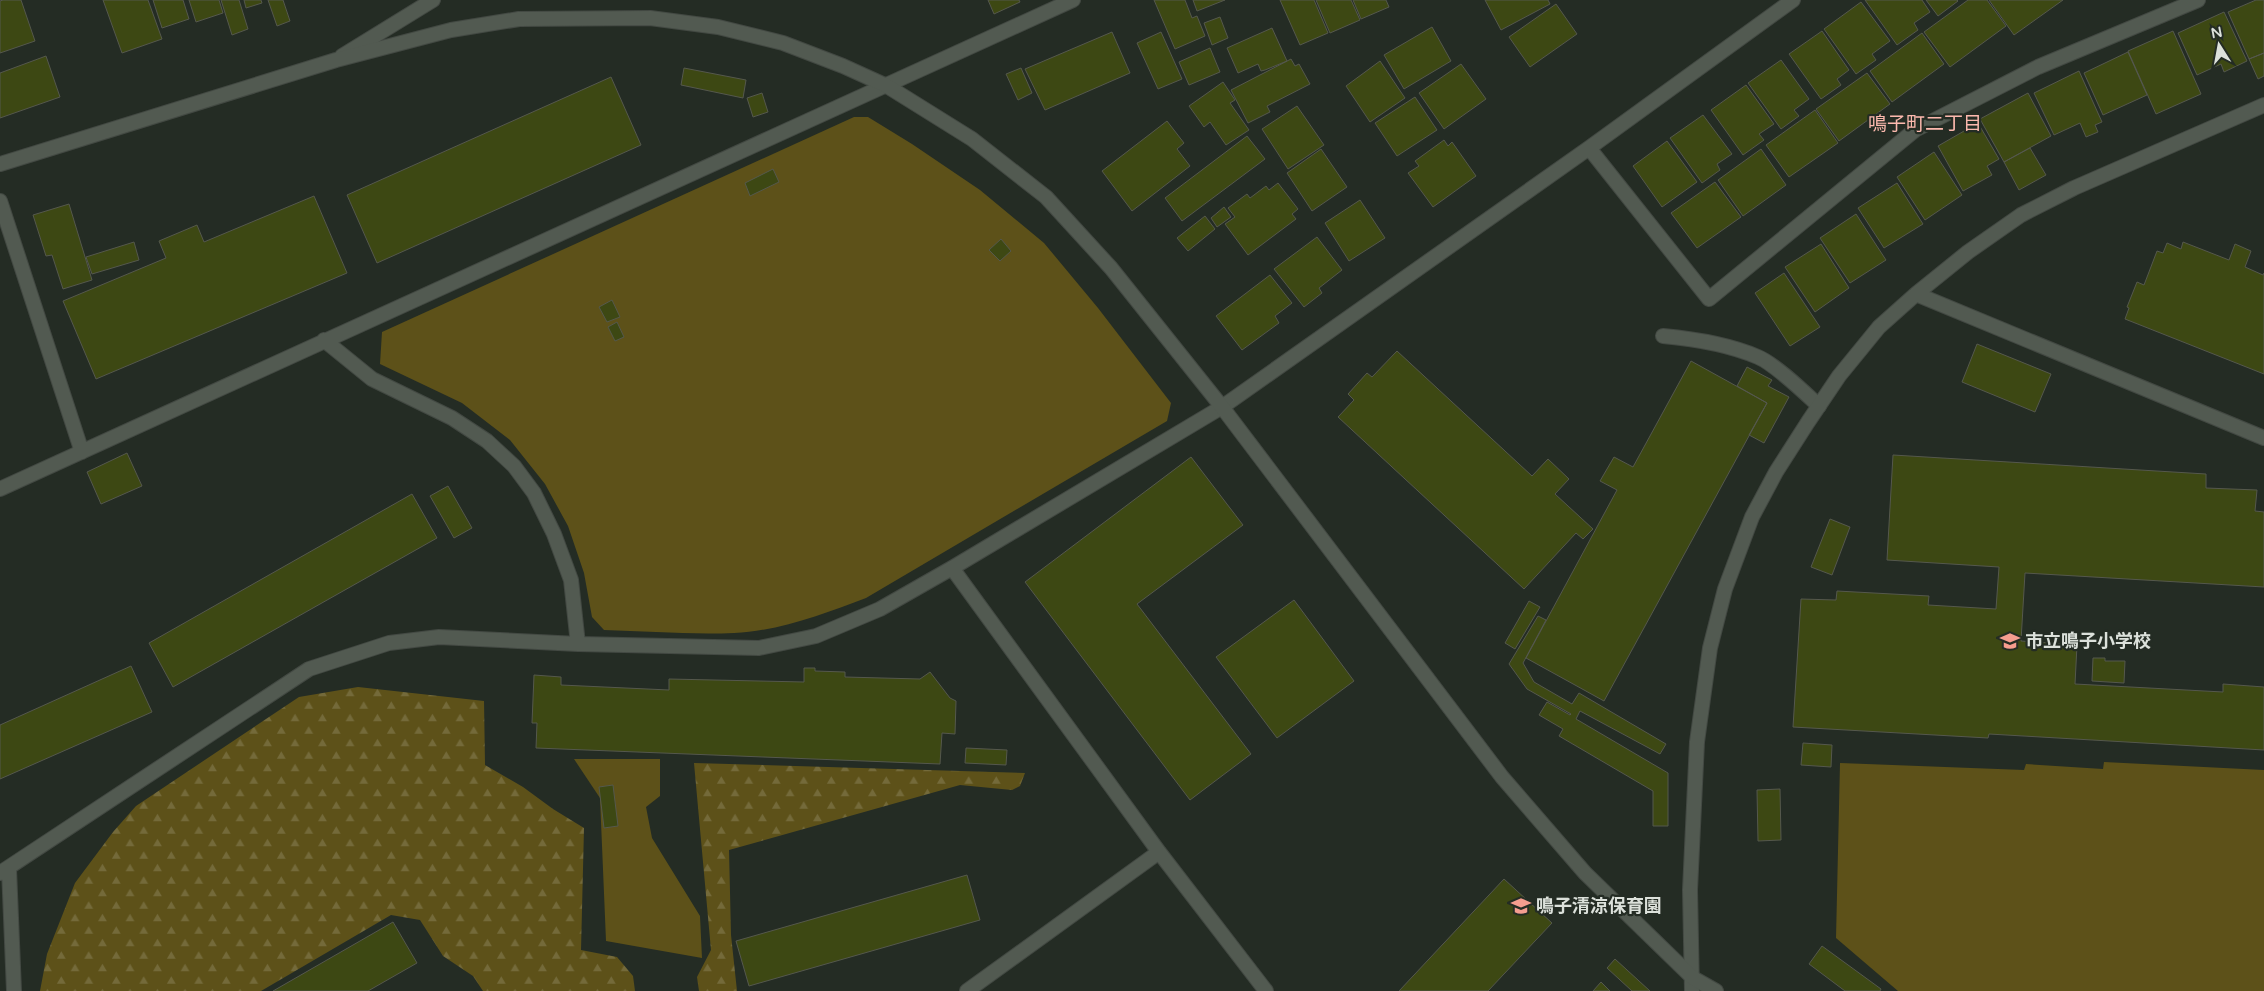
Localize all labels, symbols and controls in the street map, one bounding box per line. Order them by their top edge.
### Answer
north arrow [2194,20,2244,70]
text: N [2209,23,2224,42]
district label: 鳴子町二丁目 [1868,113,1982,135]
school or university icon: 市立鳴子小学校 [1999,630,2021,652]
place label: 市立鳴子小学校 [2025,630,2151,652]
school or university icon: 鳴子清涼保育園 [1510,895,1532,917]
place label: 鳴子清涼保育園 [1536,895,1662,917]

